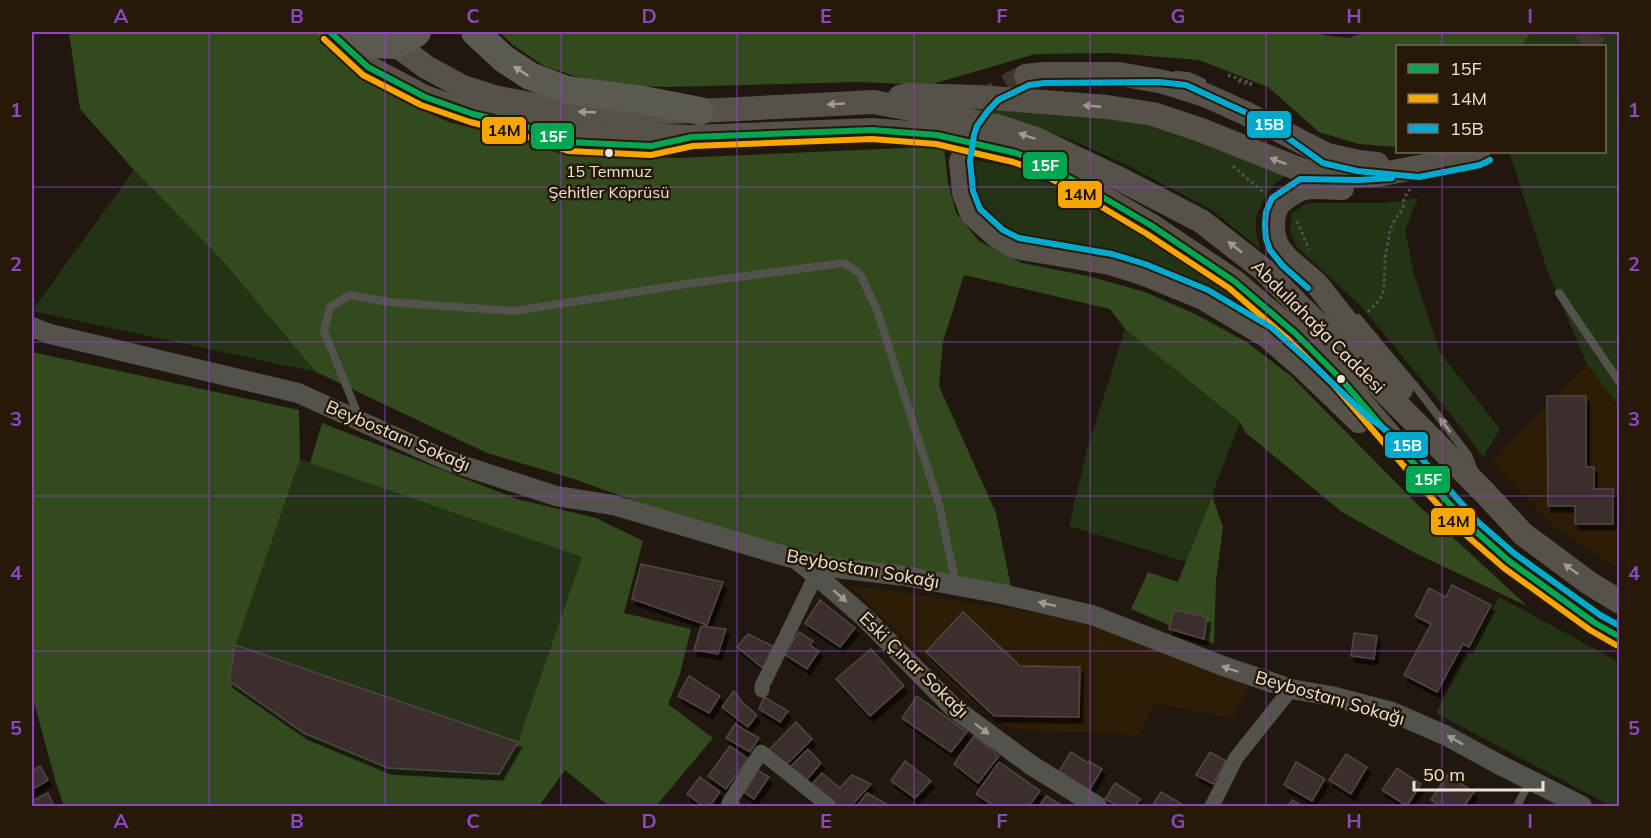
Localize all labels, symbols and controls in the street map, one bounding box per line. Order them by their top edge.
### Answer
text: A [114,3,129,28]
text: B [290,3,304,28]
text: C [466,3,480,28]
text: D [641,3,657,28]
text: E [820,3,832,28]
text: F [996,3,1008,28]
text: G [1171,3,1185,28]
text: H [1346,3,1362,28]
text: I [1527,3,1533,28]
legend [1396,45,1606,153]
text: 15F [1450,57,1482,80]
one-way arrow [513,65,529,76]
text: 14M [1450,87,1487,110]
text: 1 [10,97,22,122]
text: 1 [1628,97,1640,122]
one-way arrow [826,99,845,108]
one-way arrow [1083,101,1102,111]
one-way arrow [578,107,597,117]
line badge: 15B [1246,110,1292,139]
text: 15B [1254,114,1284,134]
line badge: 14M [481,116,527,145]
text: 15B [1450,117,1484,140]
text: 14M [487,120,521,140]
line badge: 15F [530,122,575,150]
text: 15F [539,126,567,146]
one-way arrow [1018,130,1036,140]
marker: 15 Temmuz Şehitler Köprüsü [603,147,615,159]
line badge: 15F [1022,151,1068,180]
text: 15F [1031,155,1059,175]
one-way arrow [1269,156,1287,165]
place label: 15 Temmuz Şehitler Köprüsü [549,161,669,202]
line badge: 14M [1057,180,1103,209]
text: 14M [1063,184,1097,204]
one-way arrow [1227,242,1242,254]
text: 2 [10,251,22,276]
text: 2 [1628,251,1640,276]
street label: Abdullahağa Caddesi [1247,255,1390,398]
unlabelled marker [1335,373,1347,385]
street label: Beybostanı Sokağı [323,395,474,476]
text: 3 [10,406,22,431]
text: 3 [1628,406,1640,431]
one-way arrow [1439,417,1451,433]
line badge: 15B [1384,431,1429,459]
text: 15B [1392,435,1422,455]
line badge: 15F [1405,465,1451,494]
text: 15F [1414,469,1442,489]
line badge: 14M [1430,507,1476,536]
text: 14M [1436,511,1470,531]
street label: Beybostanı Sokağı [785,544,941,593]
text: 4 [10,560,22,585]
text: 4 [1628,560,1640,585]
one-way arrow [1563,563,1579,576]
one-way arrow [833,589,848,603]
one-way arrow [1038,599,1056,609]
street label: Eski Çınar Sokağı [855,607,974,723]
one-way arrow [1221,663,1239,673]
street label: Beybostanı Sokağı [1253,665,1408,730]
text: 5 [10,715,22,740]
text: 5 [1628,715,1640,740]
one-way arrow [974,723,990,735]
one-way arrow [1447,735,1464,745]
scale bar [1414,754,1543,792]
text: 50 m [1423,763,1465,786]
text: A [114,808,129,833]
text: B [290,808,304,833]
text: C [466,808,480,833]
text: D [641,808,657,833]
text: E [820,808,832,833]
text: F [996,808,1008,833]
text: G [1171,808,1185,833]
text: H [1346,808,1362,833]
text: I [1527,808,1533,833]

